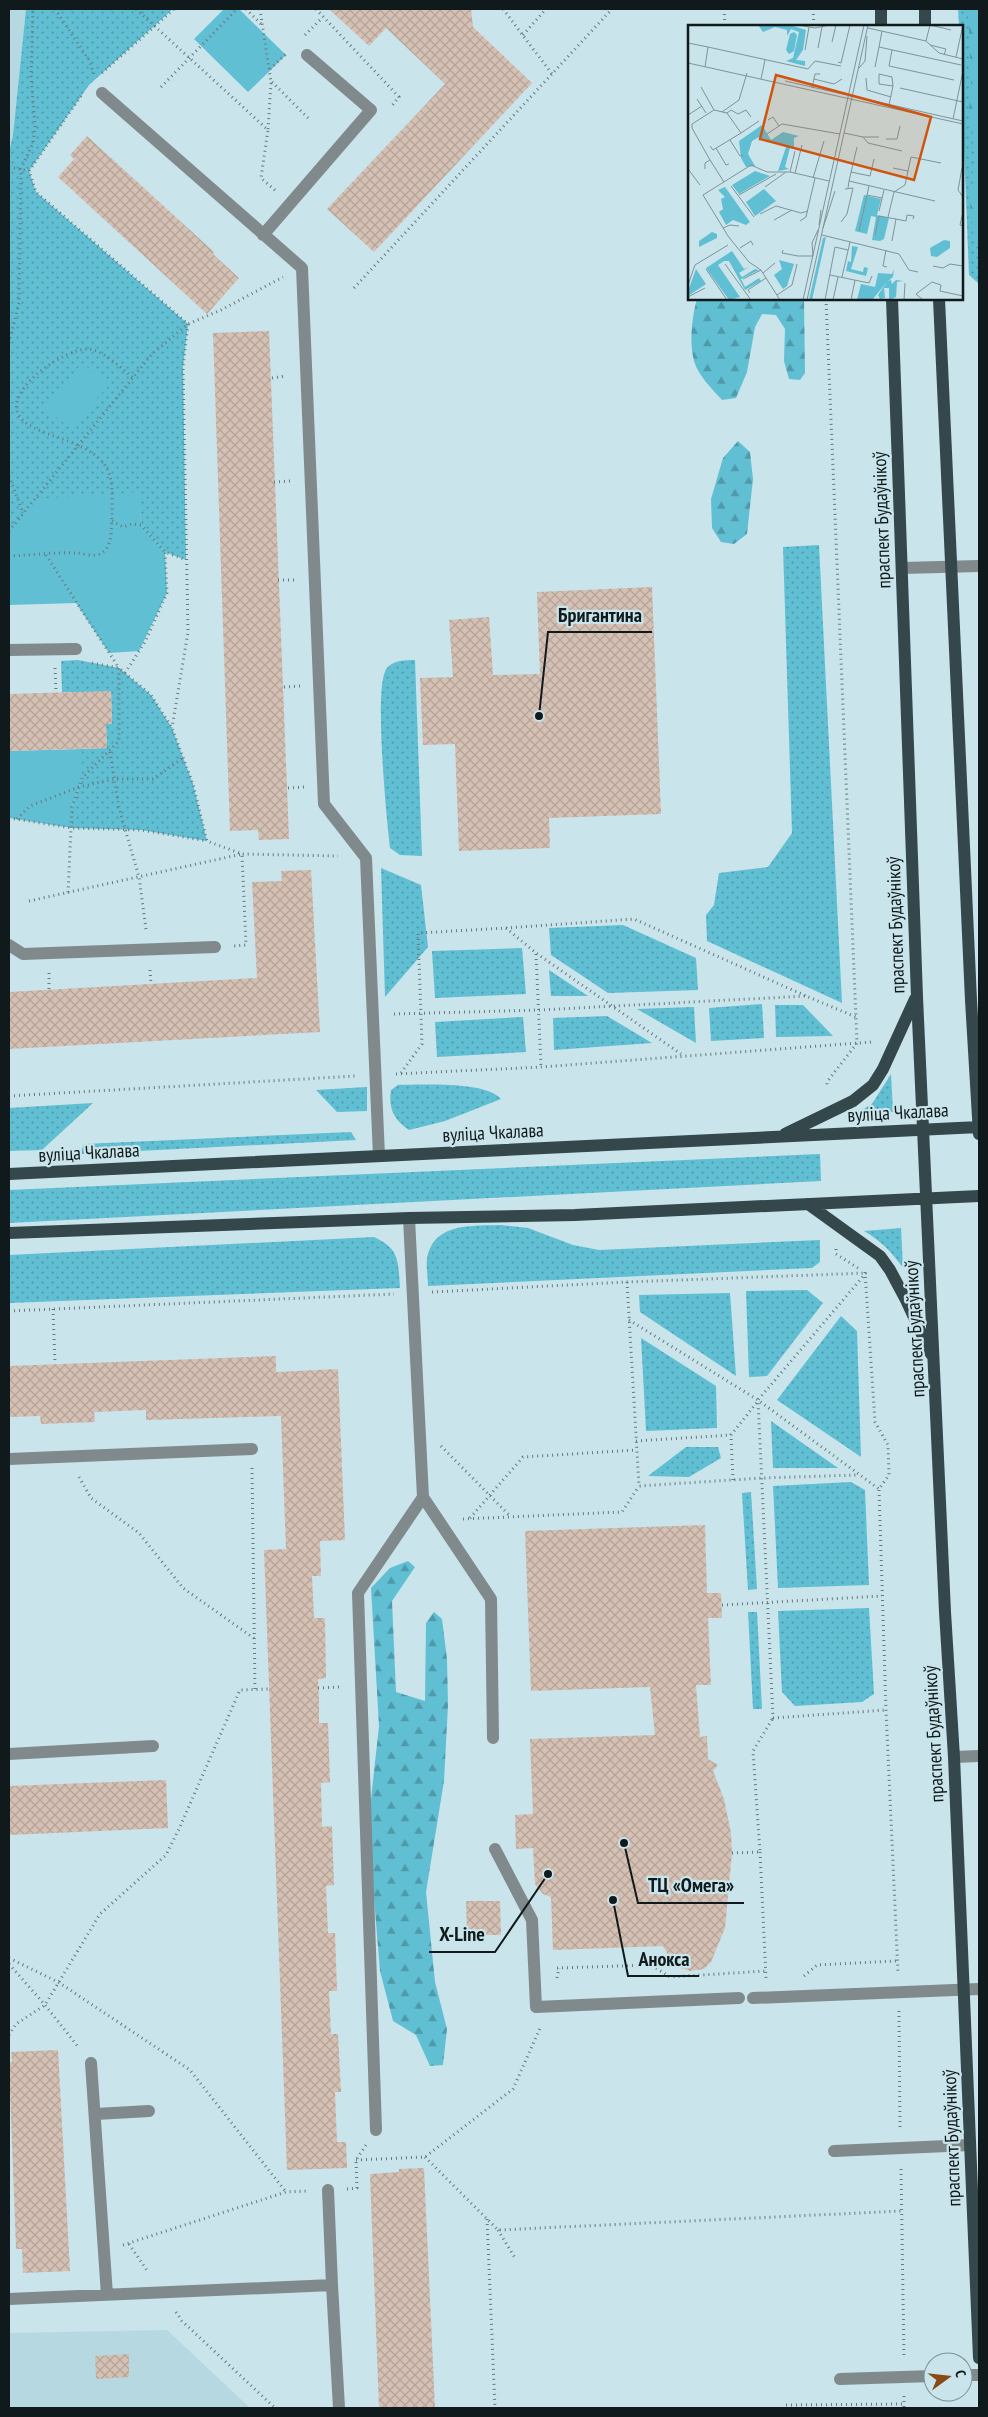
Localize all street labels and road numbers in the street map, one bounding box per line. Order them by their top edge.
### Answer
street label: праспект Будаўнікоў [867,450,895,589]
street label: праспект Будаўнікоў [881,855,909,994]
street label: вуліца Чкалава [847,1097,949,1127]
street label: вуліца Чкалава [442,1117,544,1147]
street label: вуліца Чкалава [38,1137,140,1167]
street label: праспект Будаўнікоў [898,1259,930,1398]
street label: праспект Будаўнікоў [917,1664,949,1803]
street label: праспект Будаўнікоў [937,2068,965,2207]

